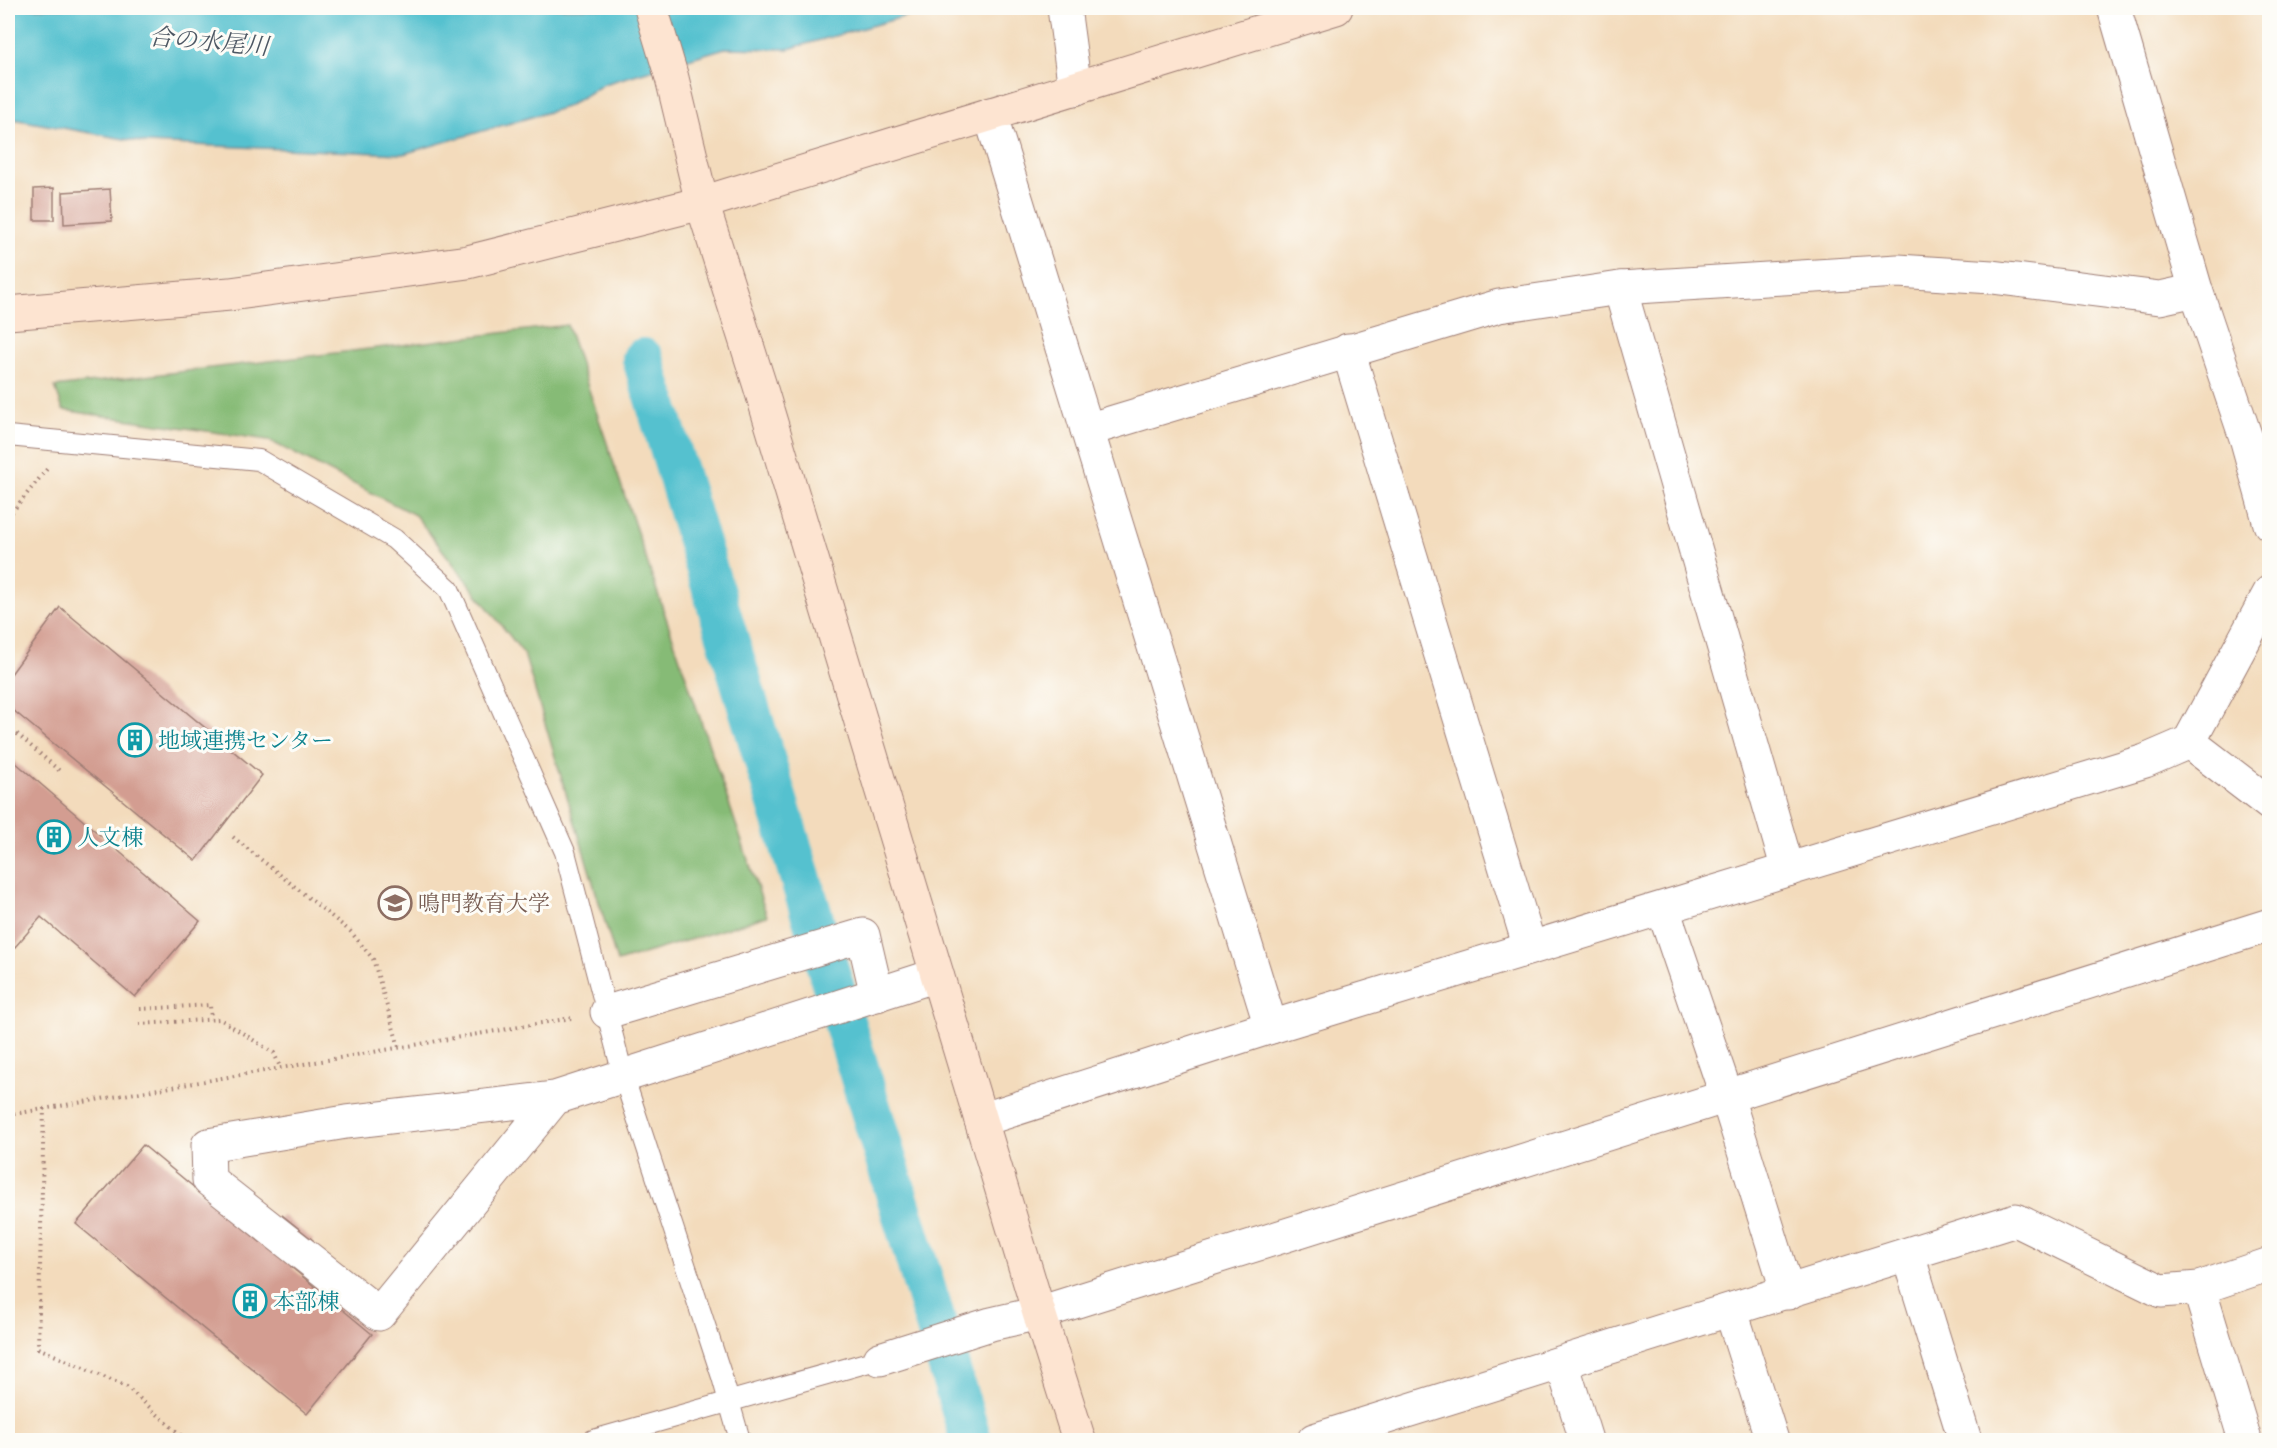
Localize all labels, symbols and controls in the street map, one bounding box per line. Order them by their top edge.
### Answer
water label: 合の水尾川 [148,18,273,64]
building icon: 地域連携センター [117,722,153,758]
place label: 地域連携センター [158,724,333,756]
building icon: 人文棟 [36,819,72,855]
place label: 人文棟 [77,821,143,853]
school or university icon: 鳴門教育大学 [377,885,413,921]
place label: 鳴門教育大学 [418,887,550,919]
building icon: 本部棟 [232,1283,268,1319]
place label: 本部棟 [273,1285,339,1317]

